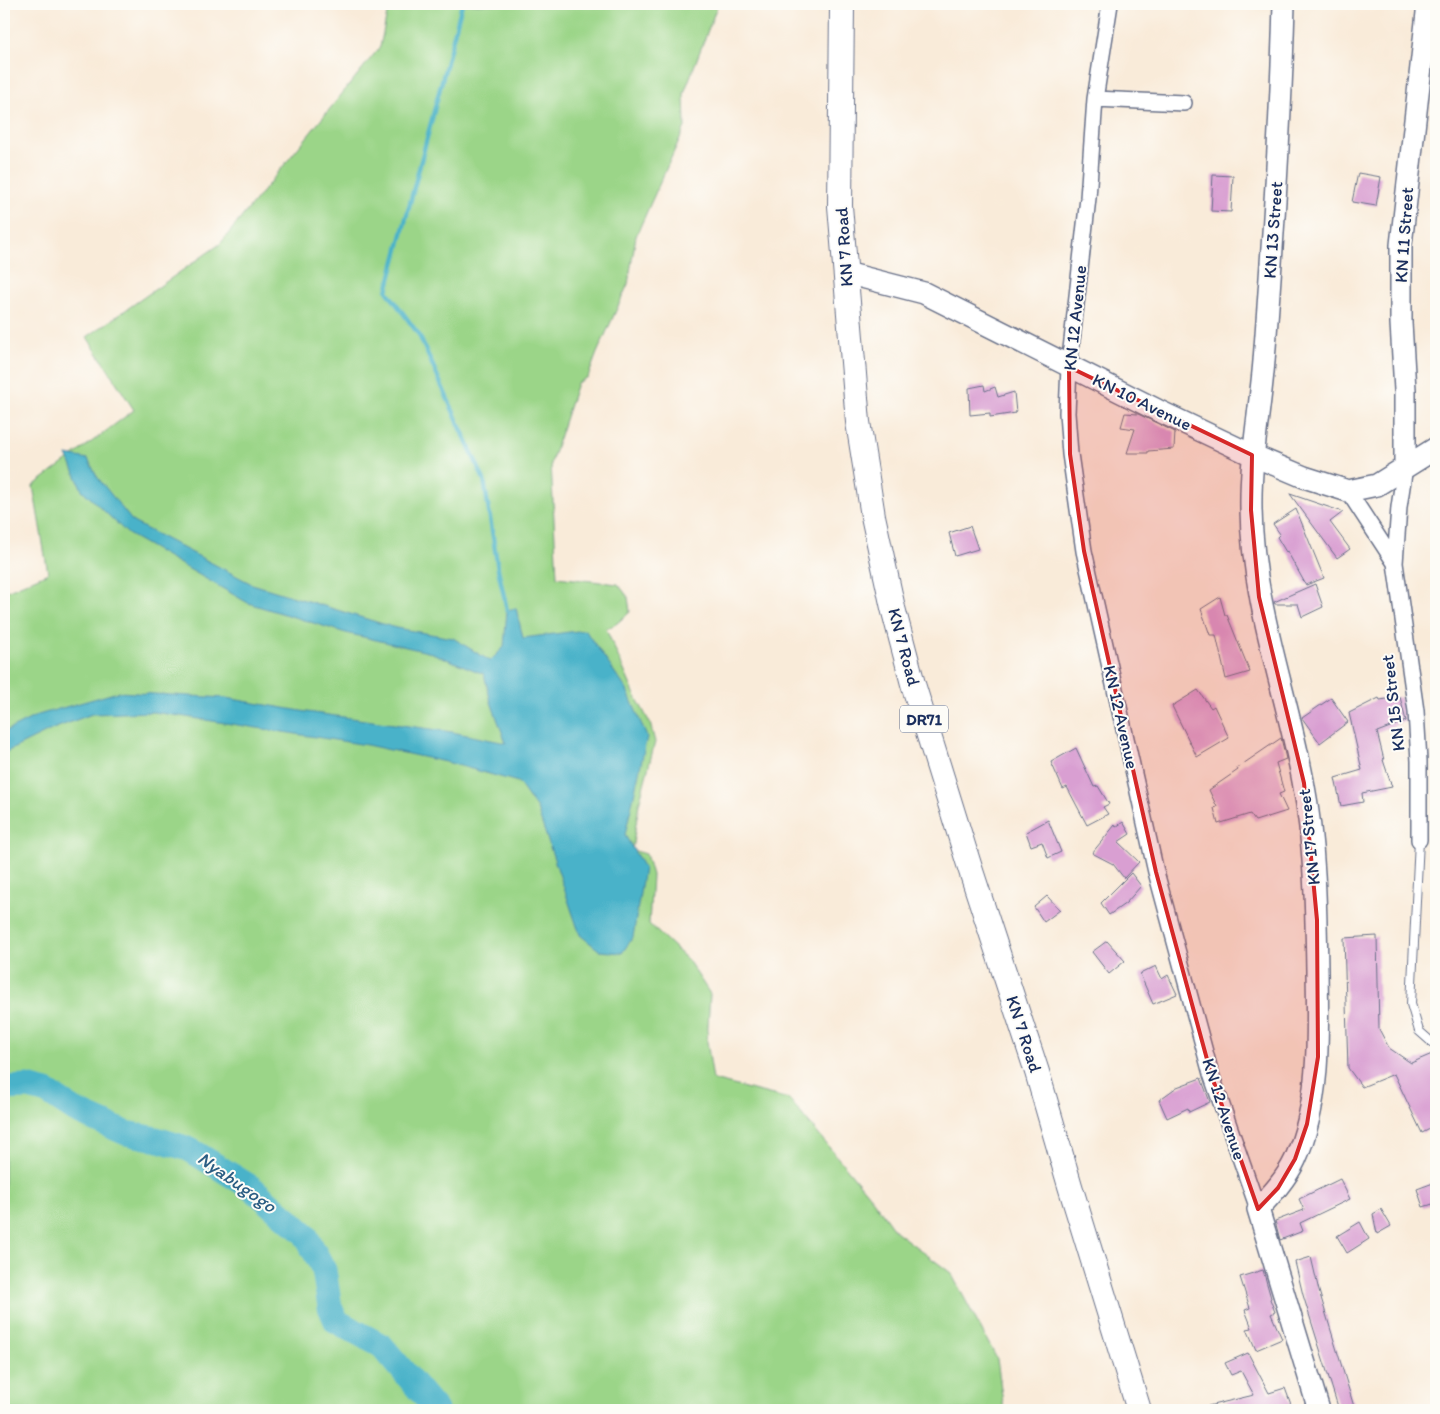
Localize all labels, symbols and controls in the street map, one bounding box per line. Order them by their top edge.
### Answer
street label: KN 13 Street [1259,180,1287,279]
street label: KN 11 Street [1390,186,1418,284]
street label: KN 7 Road [830,206,858,288]
street label: KN 12 Avenue [1059,264,1091,372]
street label: KN 10 Avenue [1089,369,1195,435]
street label: KN 7 Road [883,606,925,688]
street label: KN 15 Street [1376,653,1410,753]
street label: KN 12 Avenue [1098,663,1144,771]
road number: DR71 [900,706,948,732]
street label: KN 17 Street [1293,788,1325,886]
street label: KN 7 Road [1001,993,1047,1075]
street label: KN 12 Avenue [1197,1055,1251,1163]
water label: Nyabugogo [193,1147,282,1218]

